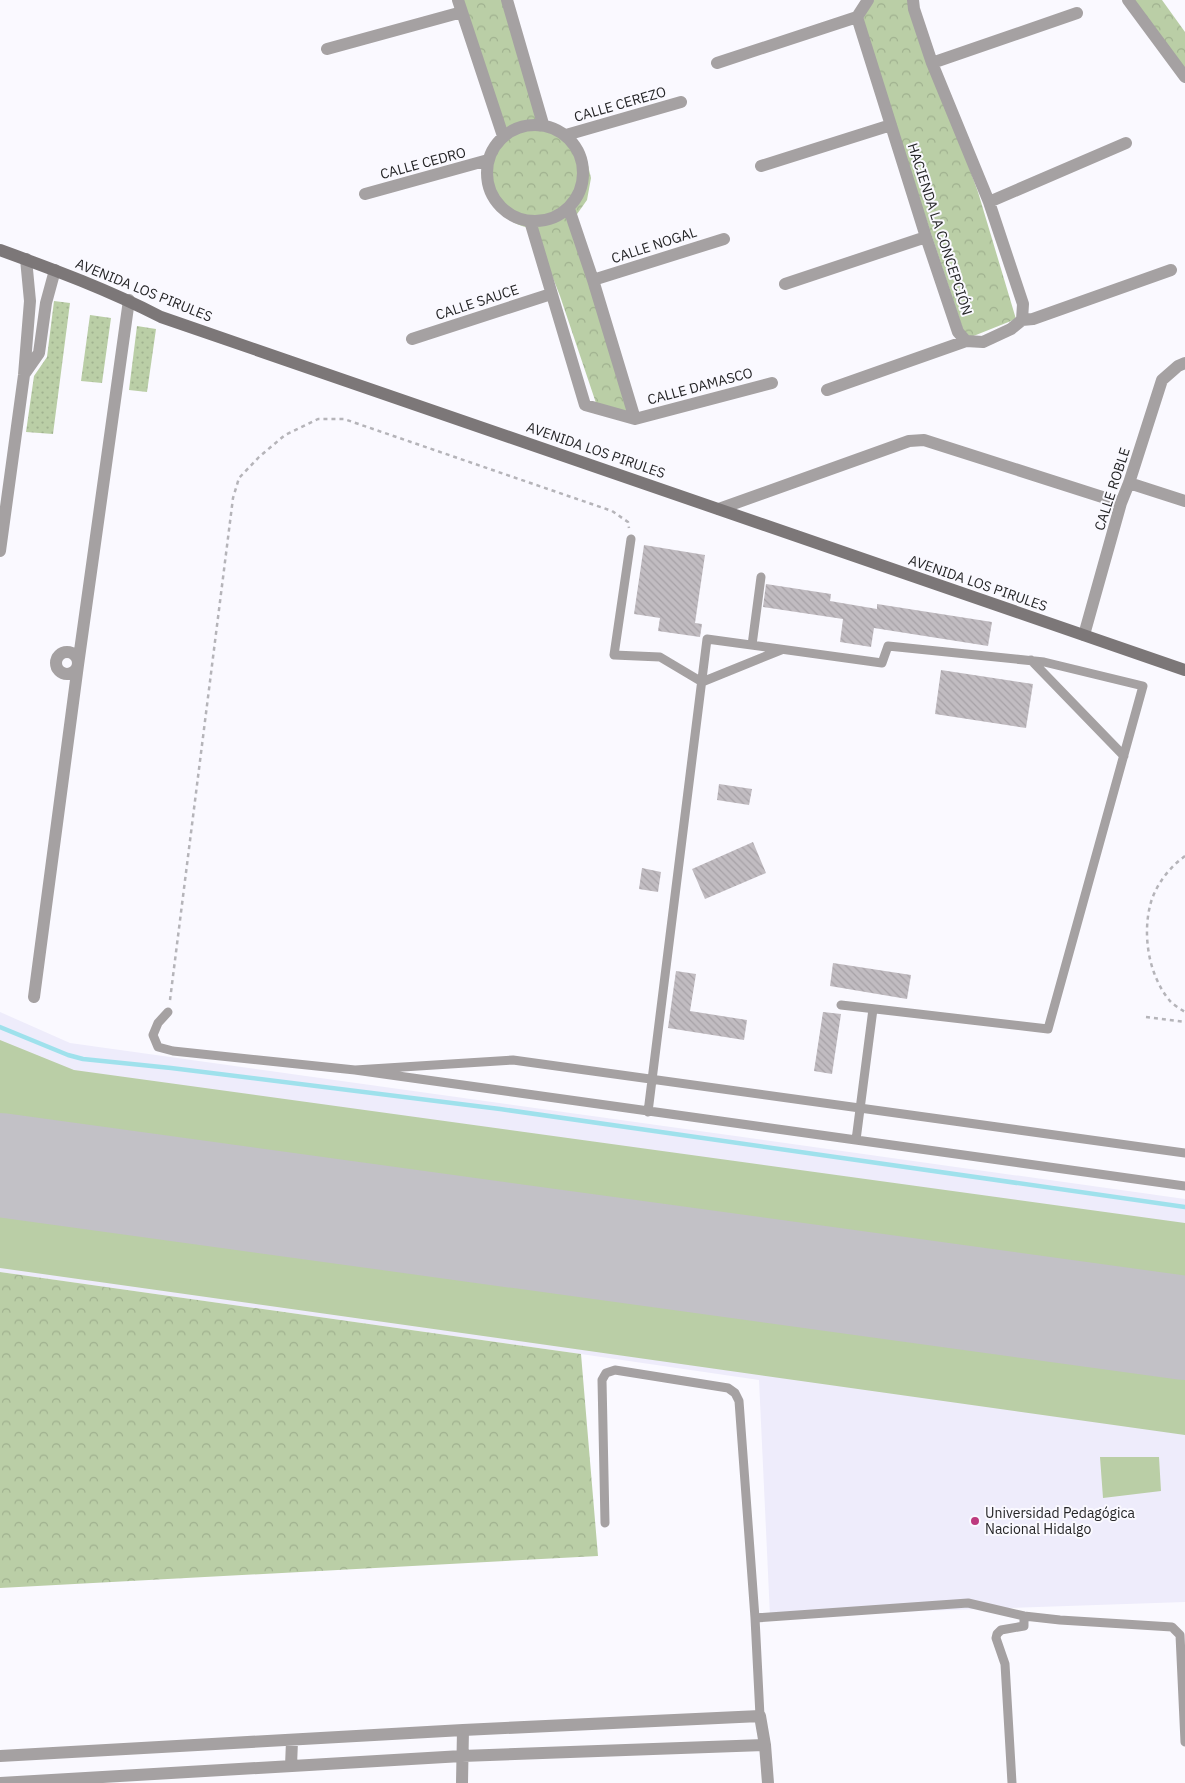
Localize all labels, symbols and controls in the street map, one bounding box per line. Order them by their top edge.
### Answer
street label: CALLE CEREZO [572,82,668,126]
street label: HACIENDA LA CONCEPCIÓN [904,140,977,317]
street label: CALLE CEDRO [378,143,468,183]
street label: CALLE NOGAL [609,223,699,267]
street label: AVENIDA LOS PIRULES [73,254,215,326]
street label: CALLE SAUCE [433,280,521,324]
street label: CALLE DAMASCO [645,363,755,409]
street label: AVENIDA LOS PIRULES [524,418,668,482]
street label: CALLE ROBLE [1090,445,1134,533]
street label: AVENIDA LOS PIRULES [906,551,1050,615]
place label: Universidad Pedagógica Nacional Hidalgo [985,1504,1135,1538]
marker: Universidad Pedagógica Nacional Hidalgo [969,1515,981,1527]

